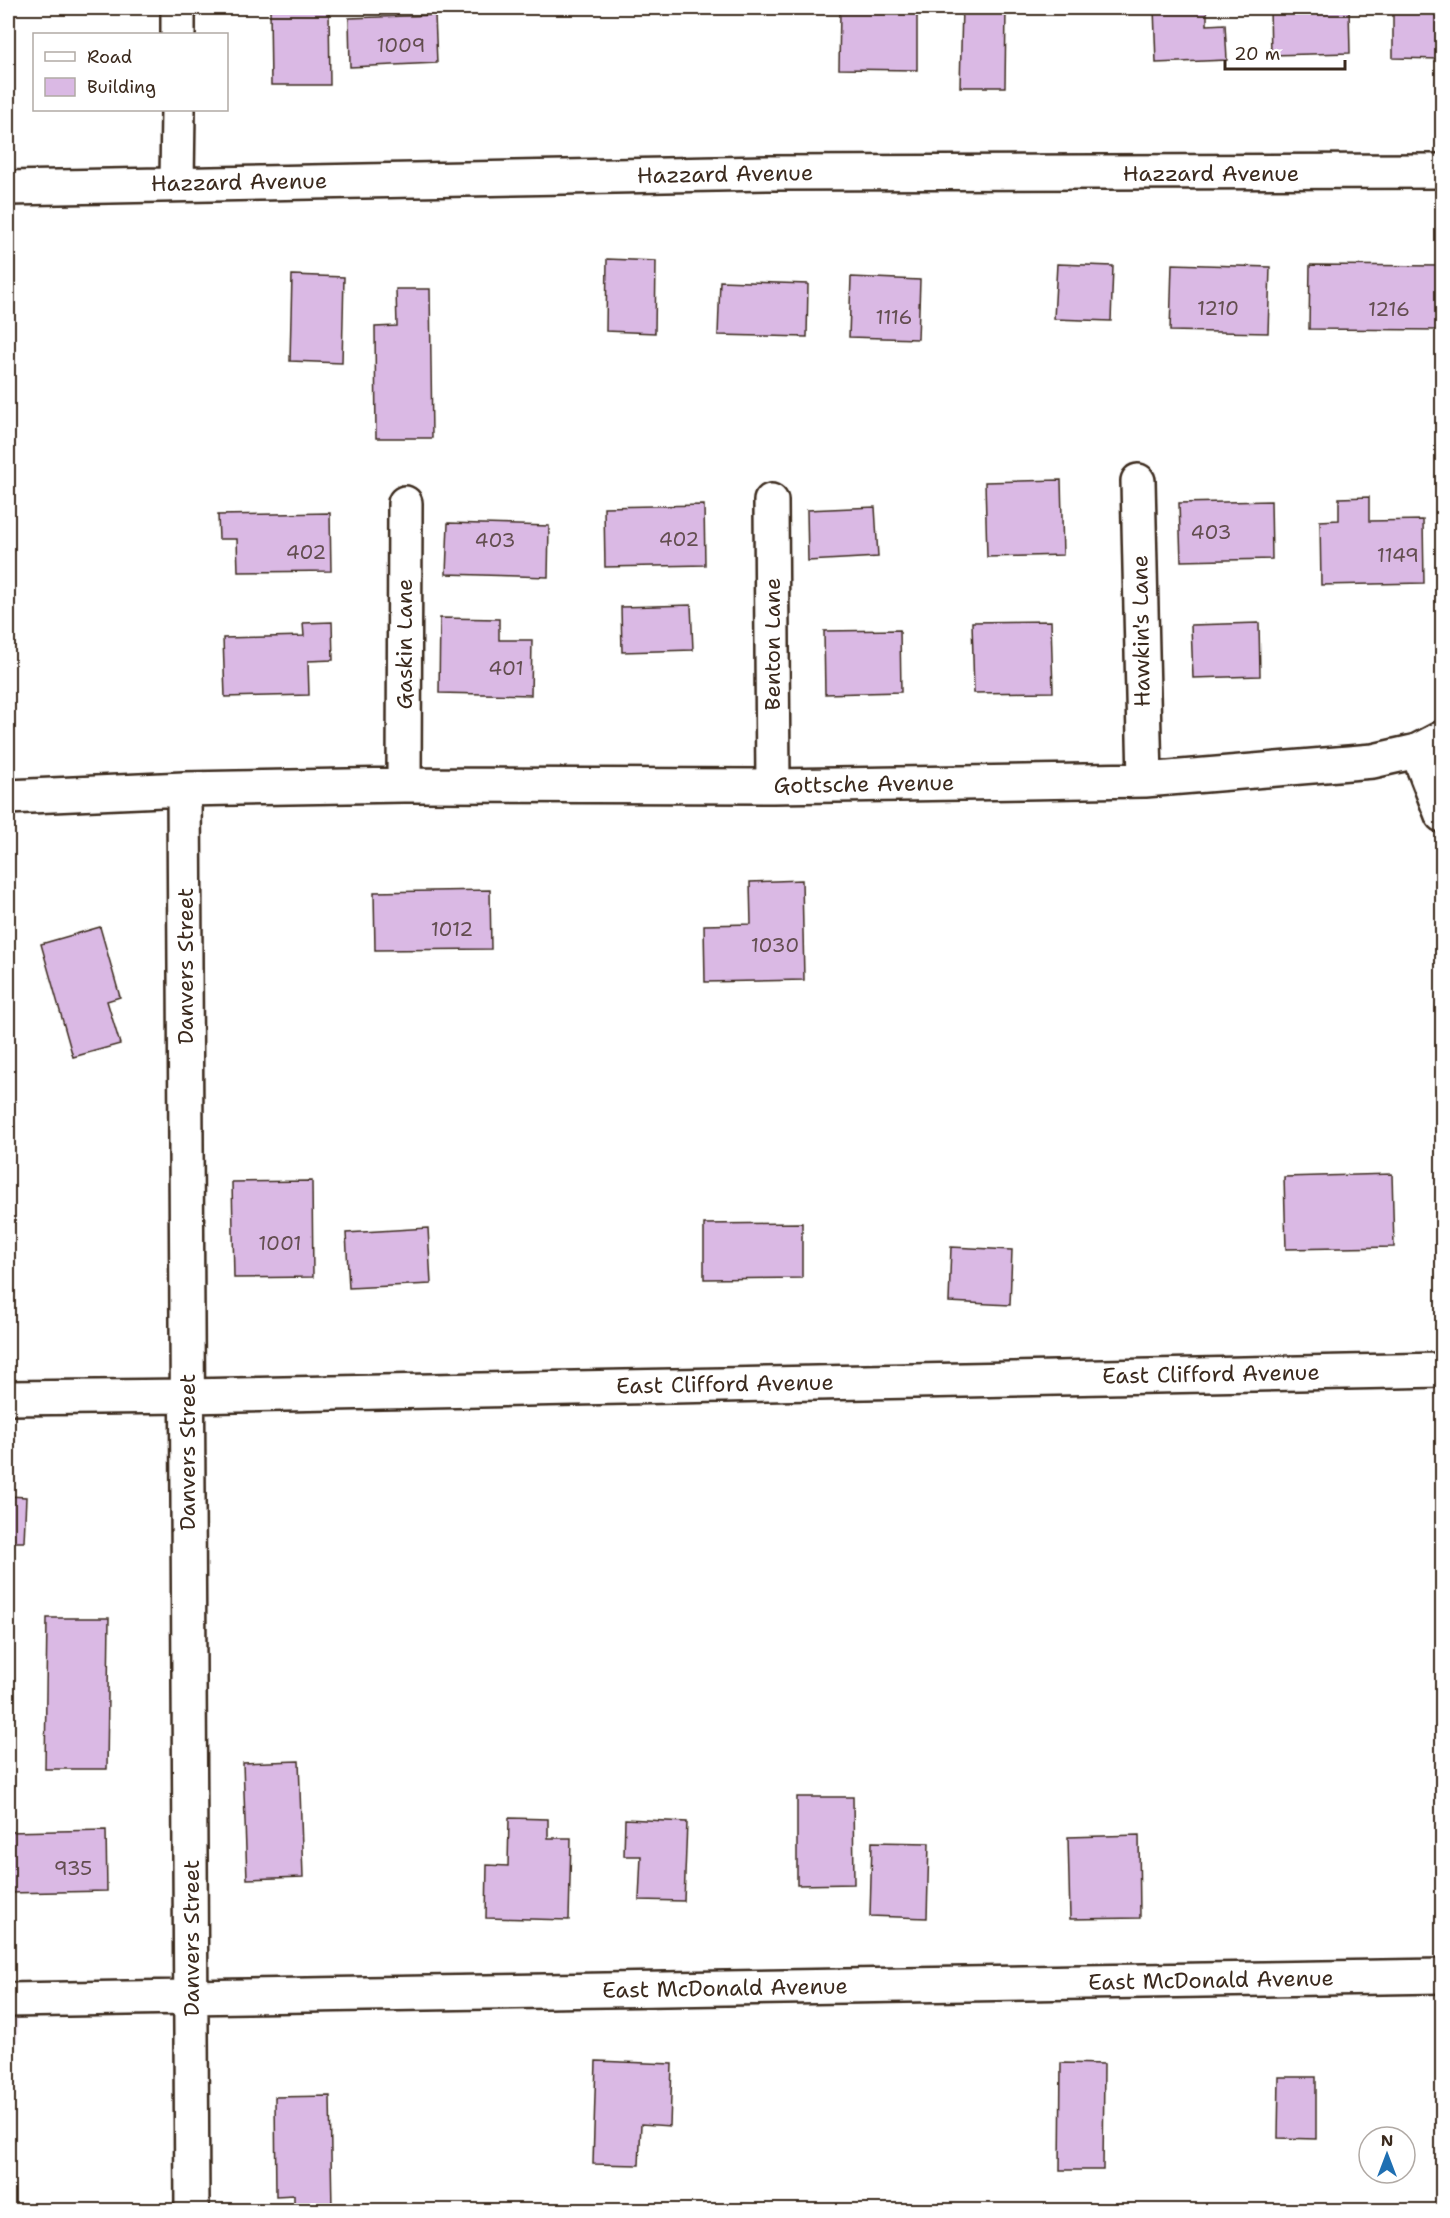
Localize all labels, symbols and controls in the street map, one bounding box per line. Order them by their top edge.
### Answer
house number: 1009 [376,32,426,58]
legend [33,33,228,111]
scale bar [1225,33,1345,71]
text: 20 m [1234,42,1280,66]
text: Road [87,45,132,69]
text: Building [87,75,156,99]
street label: Hazzard Avenue [637,158,813,190]
street label: Hazzard Avenue [1123,159,1299,188]
street label: Hazzard Avenue [151,166,327,198]
house number: 1210 [1197,295,1239,321]
house number: 1216 [1368,296,1410,322]
house number: 1116 [875,304,913,330]
house number: 403 [1191,519,1231,545]
house number: 402 [659,526,699,552]
house number: 403 [475,527,515,553]
house number: 402 [286,539,326,565]
house number: 1149 [1377,542,1419,568]
street label: Hawkin's Lane [1125,555,1157,707]
street label: Gaskin Lane [390,578,419,710]
street label: Benton Lane [758,578,787,710]
house number: 401 [488,655,524,681]
street label: Gottsche Avenue [773,768,955,800]
street label: Danvers Street [171,888,200,1044]
house number: 1012 [431,916,473,942]
house number: 1030 [751,932,799,958]
house number: 1001 [258,1230,302,1256]
street label: East Clifford Avenue [1102,1358,1320,1390]
street label: East Clifford Avenue [616,1368,834,1400]
street label: Danvers Street [173,1374,202,1530]
house number: 935 [54,1855,92,1881]
street label: Danvers Street [177,1860,206,2016]
street label: East McDonald Avenue [1088,1963,1334,1997]
street label: East McDonald Avenue [602,1971,848,2005]
north arrow [1357,2125,1417,2185]
text: N [1381,2130,1393,2151]

